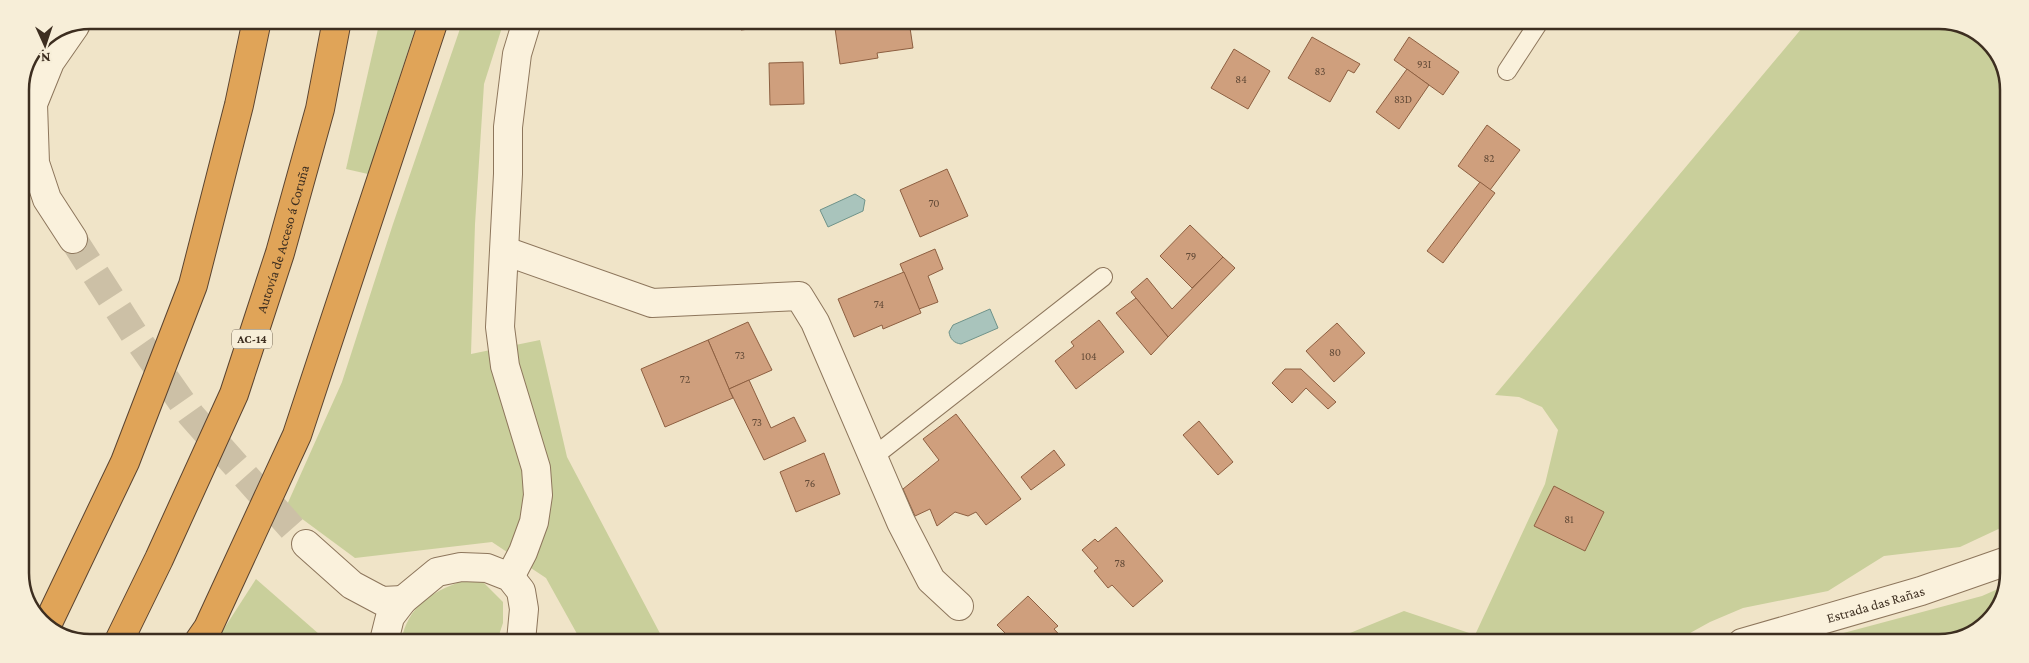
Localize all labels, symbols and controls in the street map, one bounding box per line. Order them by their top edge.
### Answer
north arrow [20,20,70,70]
text: N [40,50,51,66]
house number: 93I [1417,58,1431,70]
house number: 83 [1315,65,1325,77]
house number: 84 [1235,73,1247,85]
house number: 83D [1394,93,1412,105]
house number: 82 [1483,152,1495,164]
street label: Autovía de Acceso á Coruña [253,163,312,315]
house number: 70 [928,197,940,209]
house number: 79 [1186,250,1196,262]
house number: 74 [874,298,885,310]
road number: AC-14 [232,329,272,348]
house number: 80 [1329,346,1341,358]
house number: 73 [735,349,745,361]
house number: 104 [1081,350,1097,362]
house number: 72 [680,373,690,385]
house number: 73 [752,416,762,428]
house number: 76 [805,477,815,489]
house number: 81 [1564,513,1574,525]
house number: 78 [1115,557,1126,569]
street label: Estrada das Rañas [1825,582,1927,626]

